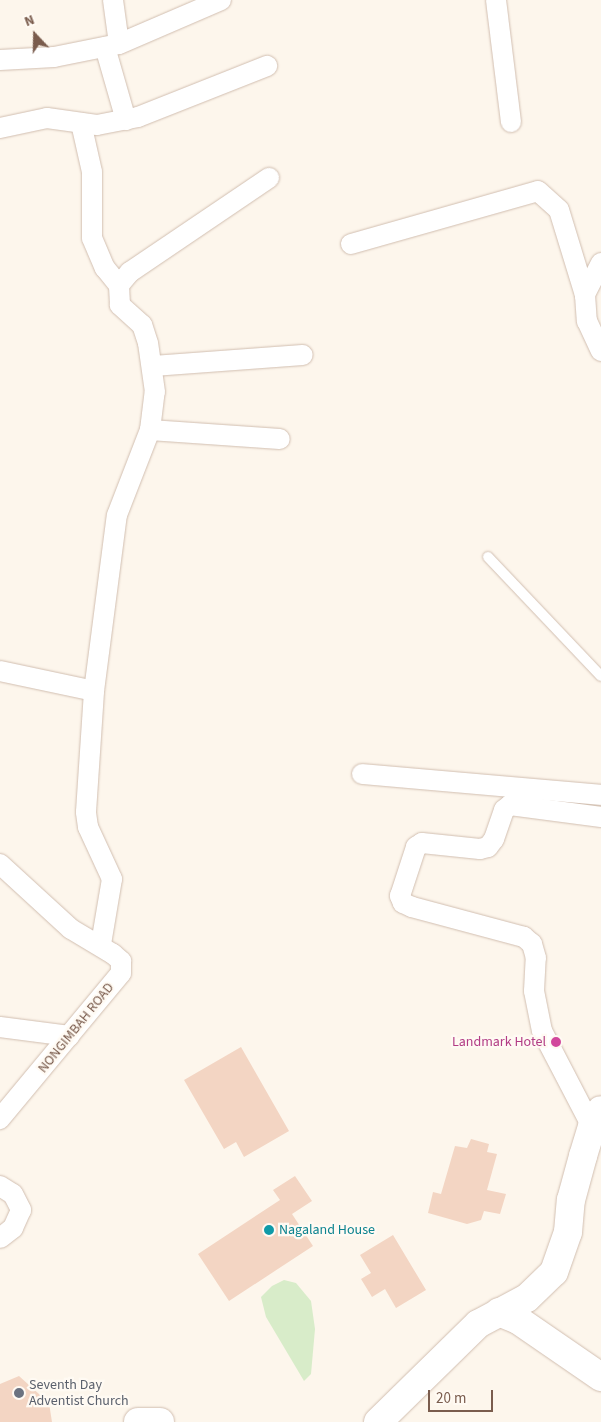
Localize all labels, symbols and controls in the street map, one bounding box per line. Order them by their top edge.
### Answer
north arrow [10,10,60,60]
text: N [22,10,38,32]
street label: NONGIMBAH ROAD [35,980,117,1076]
place label: Landmark Hotel [452,1034,546,1050]
marker: Landmark Hotel [550,1036,562,1048]
place label: Nagaland House [279,1222,375,1238]
marker: Nagaland House [263,1224,275,1236]
place label: Seventh Day Adventist Church [29,1377,129,1410]
scale bar [431,1380,496,1412]
marker: Seventh Day Adventist Church [13,1387,25,1399]
text: 20 m [436,1388,466,1409]

